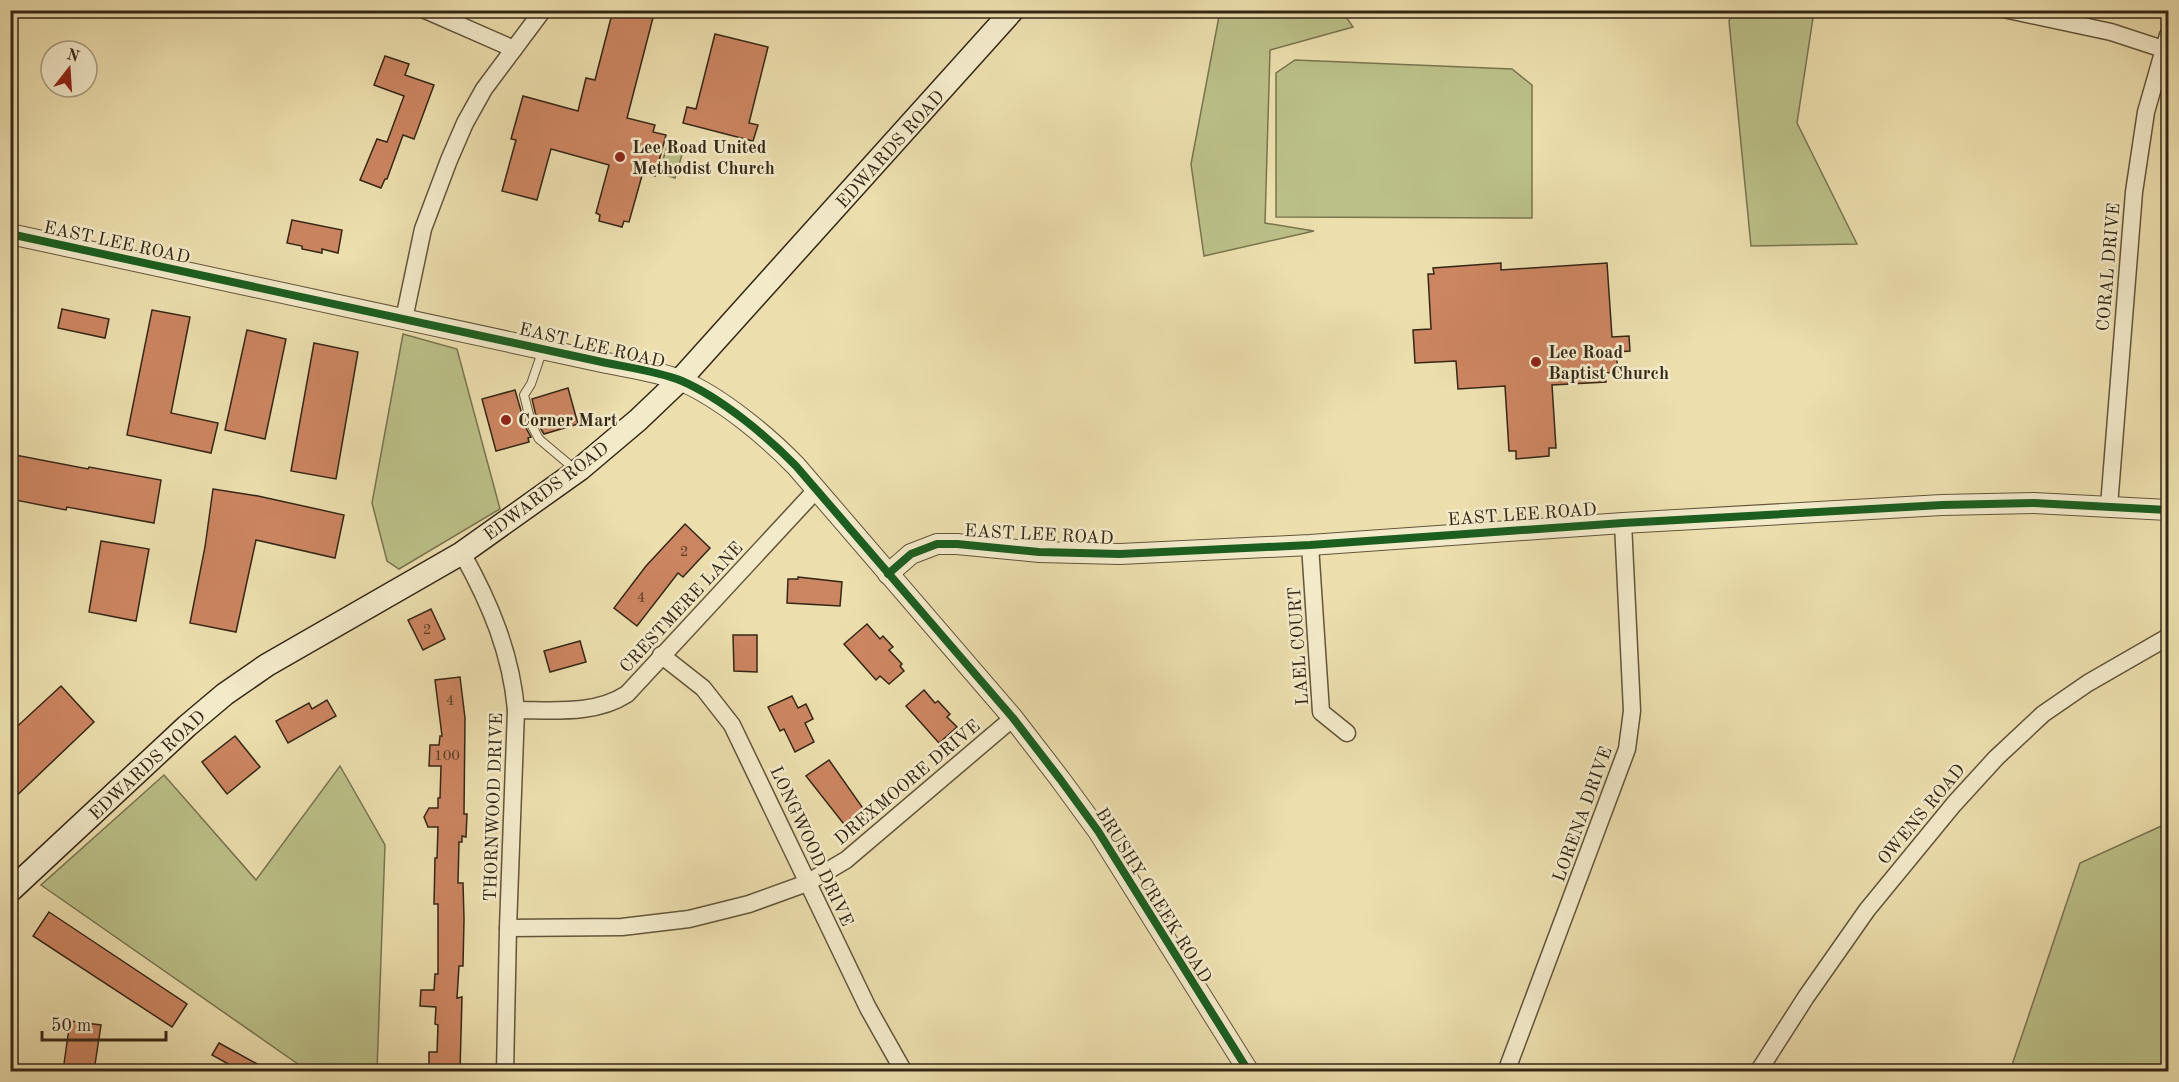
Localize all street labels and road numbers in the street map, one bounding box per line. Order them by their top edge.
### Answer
street label: EDWARDS ROAD [833,87,948,212]
street label: CORAL DRIVE [2094,202,2124,332]
street label: EAST LEE ROAD [42,219,192,267]
street label: EAST LEE ROAD [517,320,667,372]
street label: EDWARDS ROAD [481,439,612,545]
street label: EAST LEE ROAD [1447,501,1597,529]
street label: EAST LEE ROAD [964,522,1114,548]
street label: CRESTMERE LANE [617,539,747,676]
street label: LAEL COURT [1286,586,1312,706]
street label: EDWARDS ROAD [86,708,209,824]
street label: THORNWOOD DRIVE [482,712,506,902]
street label: DREXMOORE DRIVE [831,717,984,849]
street label: LORENA DRIVE [1550,744,1616,884]
street label: OWENS ROAD [1875,761,1969,868]
street label: LONGWOOD DRIVE [766,764,856,929]
street label: BRUSHY CREEK ROAD [1092,805,1215,986]

